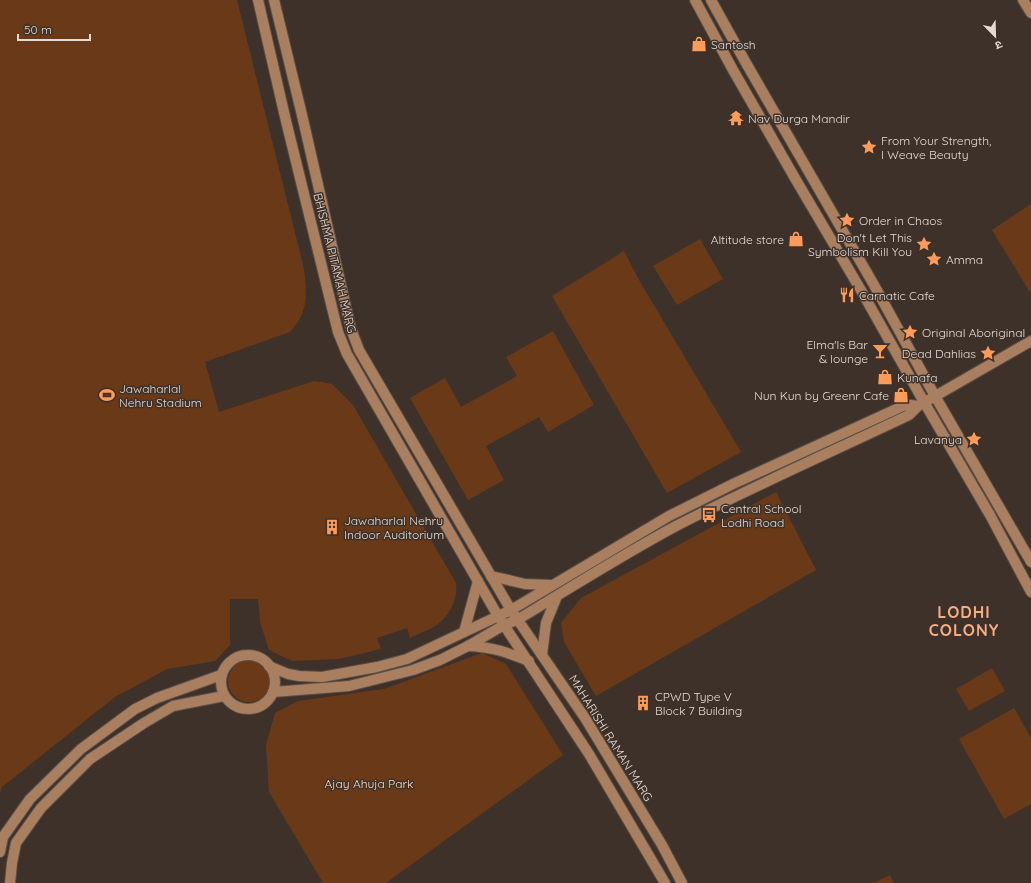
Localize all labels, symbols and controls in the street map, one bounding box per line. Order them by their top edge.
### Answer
scale bar [18,16,90,42]
north arrow [975,16,1015,56]
text: 50 m [24,22,52,37]
shop icon: Santosh [690,35,708,53]
place label: Santosh [711,37,756,52]
text: उ [993,38,1005,53]
temple icon: Nav Durga Mandir [727,109,745,127]
place label: Nav Durga Mandir [748,111,850,126]
place label: From Your Strength, I Weave Beauty [881,133,991,162]
place icon: From Your Strength, I Weave Beauty [860,138,878,156]
street label: BHISHMA PITAMAH MARG [310,191,360,335]
place icon: Order in Chaos [838,211,856,229]
place label: Order in Chaos [859,213,942,228]
shop icon: Altitude store [787,230,805,248]
place label: Don't Let This Symbolism Kill You [808,230,912,259]
place label: Altitude store [711,232,784,247]
place icon: Don't Let This Symbolism Kill You [915,235,933,253]
place icon: Amma [925,250,943,268]
place label: Amma [946,252,983,267]
restaurant icon: Carnatic Cafe [838,286,856,304]
place label: Carnatic Cafe [859,288,935,303]
place icon: Original Aboriginal [901,323,919,341]
place label: Original Aboriginal [922,325,1025,340]
place label: Elma'ls Bar & lounge [807,337,868,366]
bar icon: Elma'ls Bar & lounge [871,342,889,360]
place icon: Dead Dahlias [979,344,997,362]
place label: Dead Dahlias [902,346,976,361]
shop icon: Kunafa [876,368,894,386]
place label: Kunafa [897,370,938,385]
place label: Jawaharlal Nehru Stadium [119,381,202,410]
sports icon: Jawaharlal Nehru Stadium [98,386,116,404]
shop icon: Nun Kun by Greenr Cafe [892,386,910,404]
place label: Nun Kun by Greenr Cafe [754,388,889,403]
place icon: Lavanya [965,430,983,448]
place label: Lavanya [914,432,962,447]
place label: Central School Lodhi Road [721,501,801,530]
bus stop icon: Central School Lodhi Road [700,506,718,524]
place label: Jawaharlal Nehru Indoor Auditorium [344,513,444,542]
building icon: Jawaharlal Nehru Indoor Auditorium [323,518,341,536]
district label: LODHI COLONY [929,602,999,640]
street label: MAHARISHI RAMAN MARG [566,672,656,804]
place label: CPWD Type V Block 7 Building [655,689,742,718]
building icon: CPWD Type V Block 7 Building [634,694,652,712]
park label: Ajay Ahuja Park [325,776,413,791]

